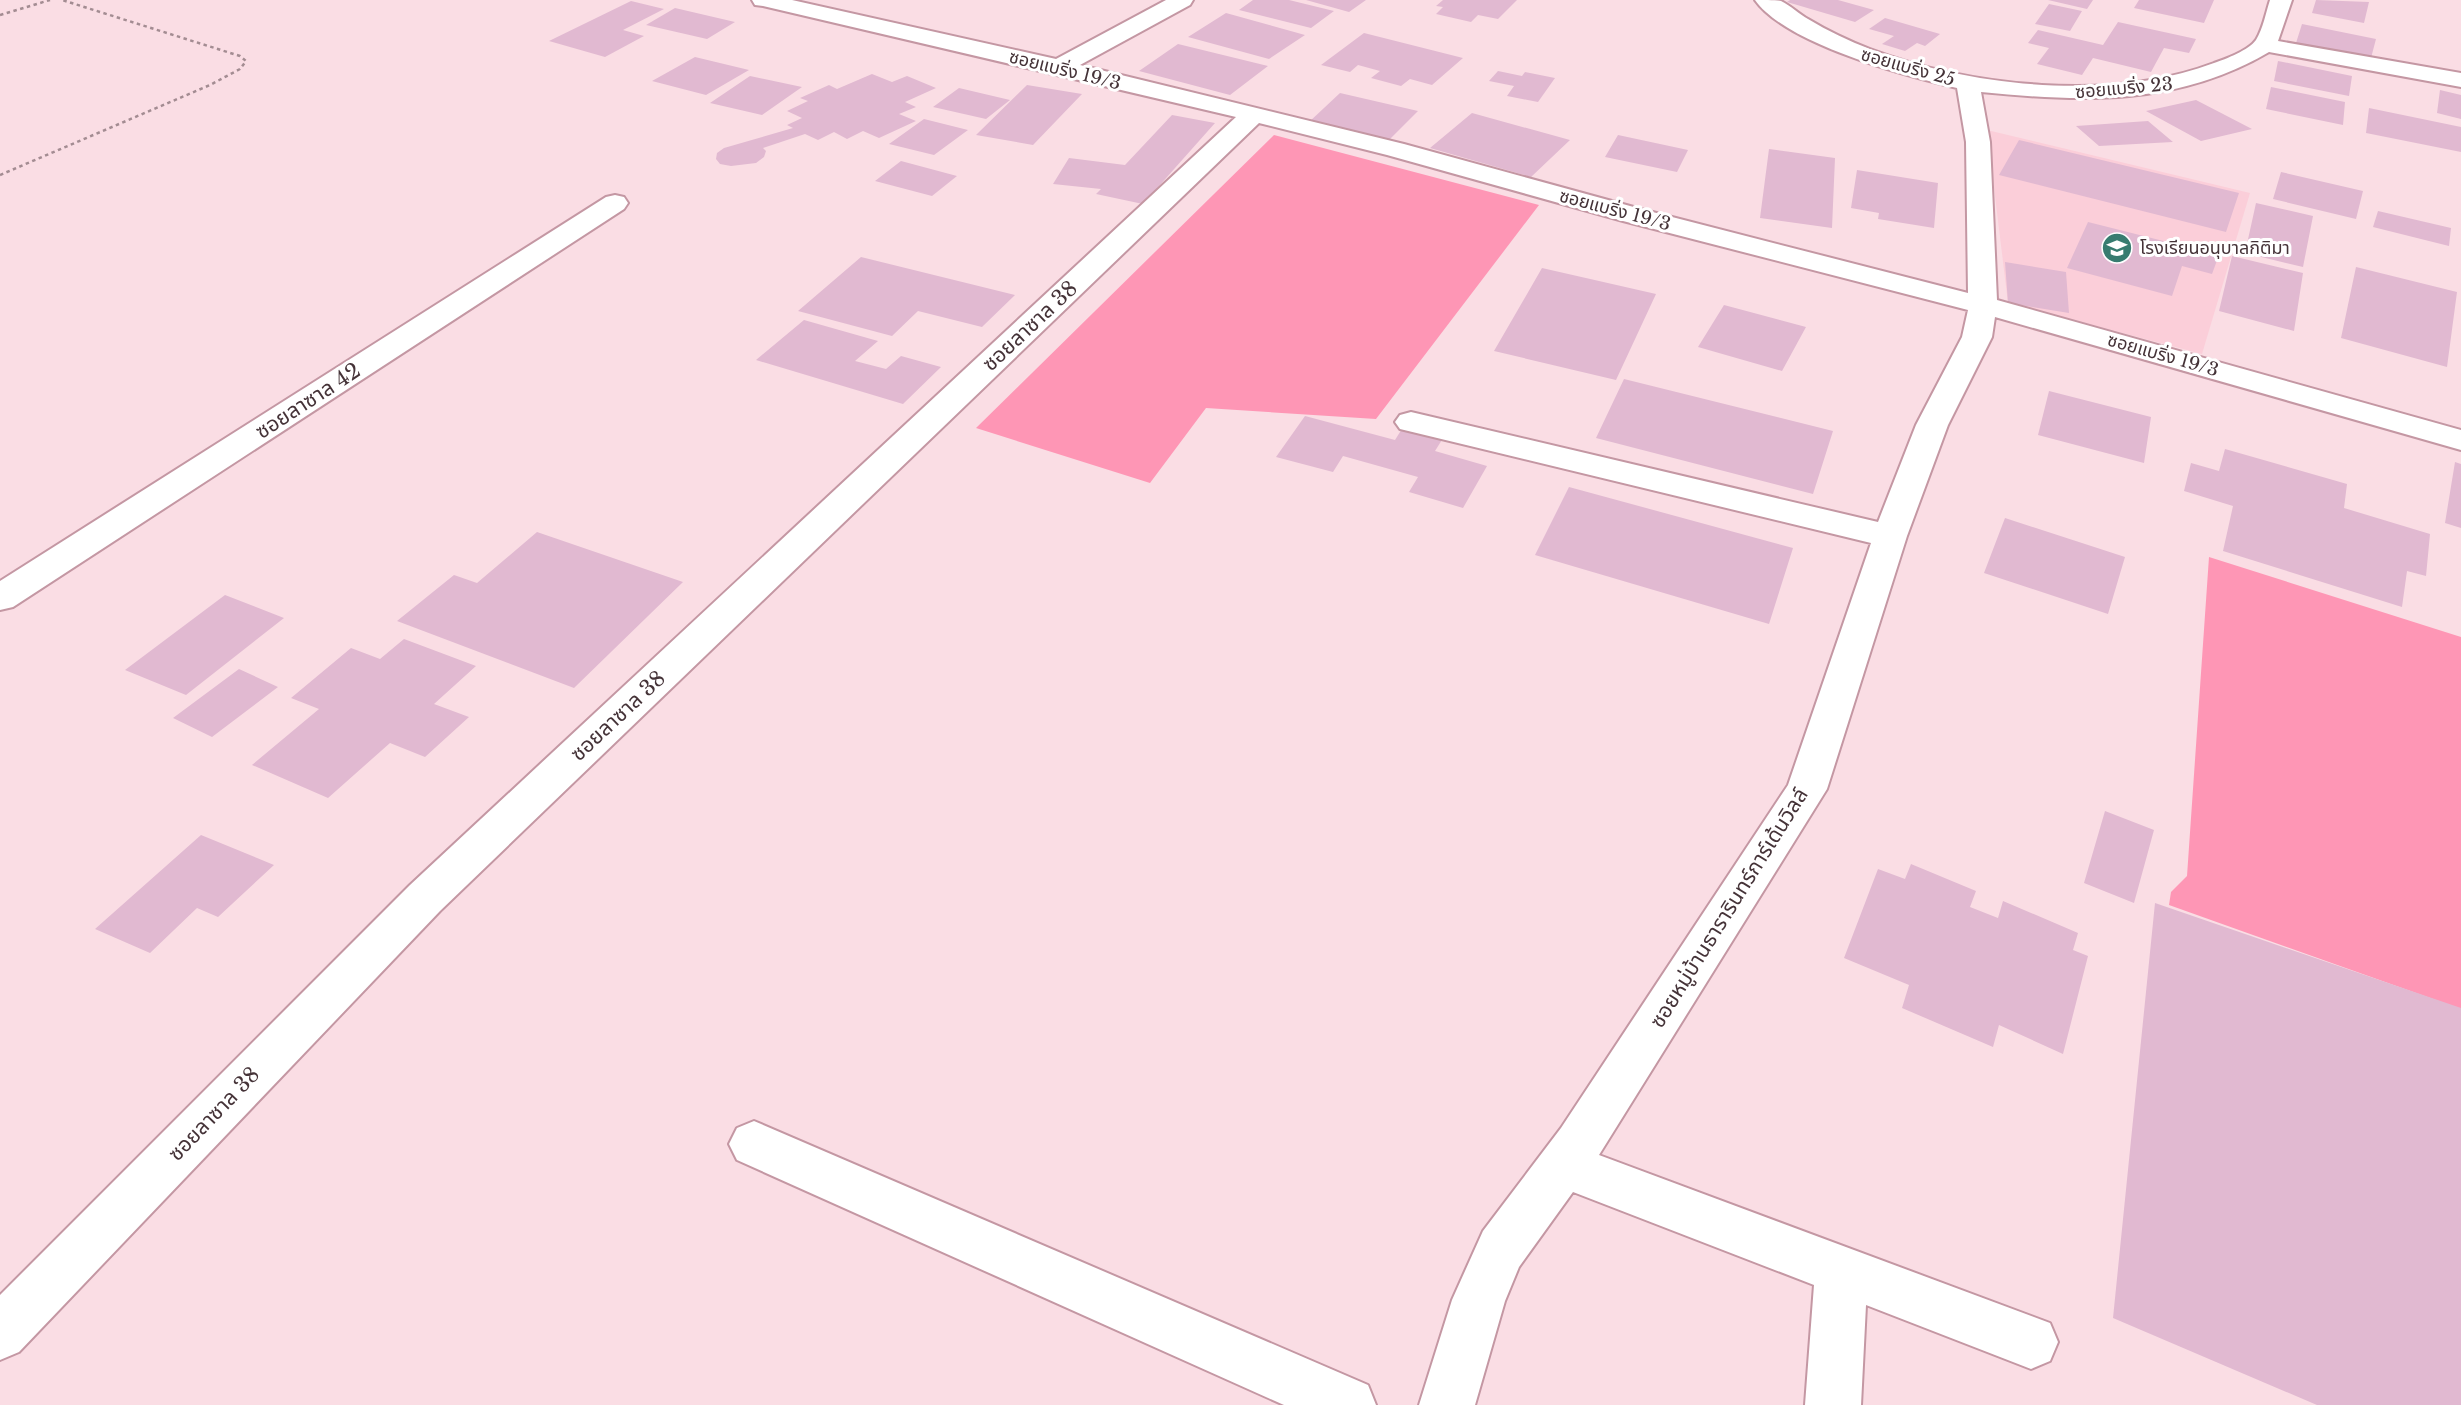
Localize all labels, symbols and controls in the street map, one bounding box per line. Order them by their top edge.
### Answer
street label: ซอยแบริ่ง 25 [1858,42,1958,91]
street label: ซอยแบริ่ง 19/3 [1007,45,1123,95]
street label: ซอยแบริ่ง 23 [2074,72,2174,103]
street label: ซอยแบริ่ง 19/3 [1557,184,1673,235]
school or university icon: โรงเรียนอนุบาลกิติมา [2100,231,2134,265]
place label: โรงเรียนอนุบาลกิติมา [2140,237,2290,259]
street label: ซอยลาซาล 38 [977,275,1083,377]
street label: ซอยแบริ่ง 19/3 [2105,328,2221,381]
street label: ซอยลาซาล 42 [251,357,365,445]
street label: ซอยลาซาล 38 [565,665,671,767]
street label: ซอยหมู่บ้านธารารินทร์การ์เด้นวิลล์ [1644,783,1814,1033]
street label: ซอยลาซาล 38 [163,1062,265,1166]

